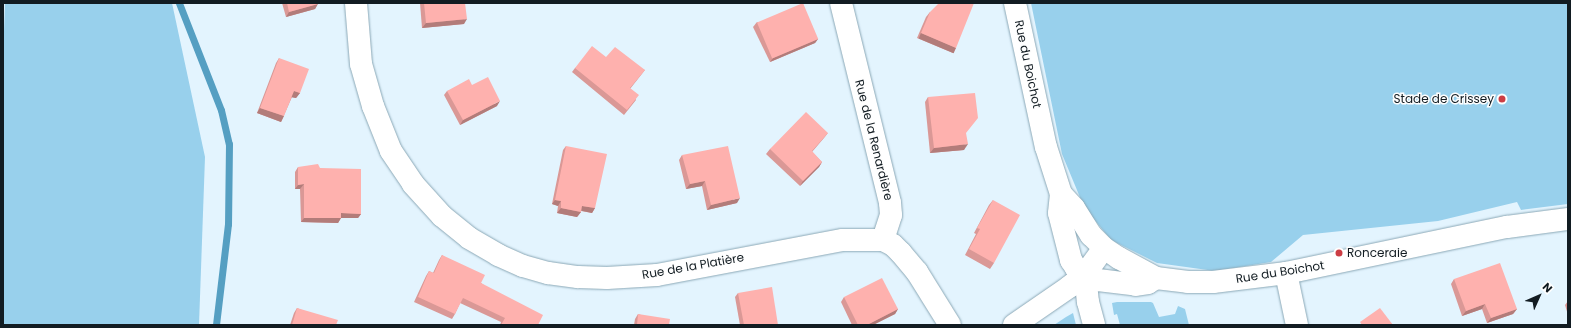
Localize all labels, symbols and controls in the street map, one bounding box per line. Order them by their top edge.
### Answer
street label: Rue du Boichot [1012,19,1044,109]
street label: Rue de la Renardière [852,78,896,202]
place label: Stade de Crissey [1394,92,1494,106]
marker: Stade de Crissey [1497,94,1507,104]
place label: Ronceraie [1347,246,1407,260]
marker: Ronceraie [1334,248,1344,258]
street label: Rue de la Platière [641,250,745,282]
street label: Rue du Boichot [1235,258,1325,286]
north arrow [1519,276,1559,316]
text: N [1539,279,1556,296]

